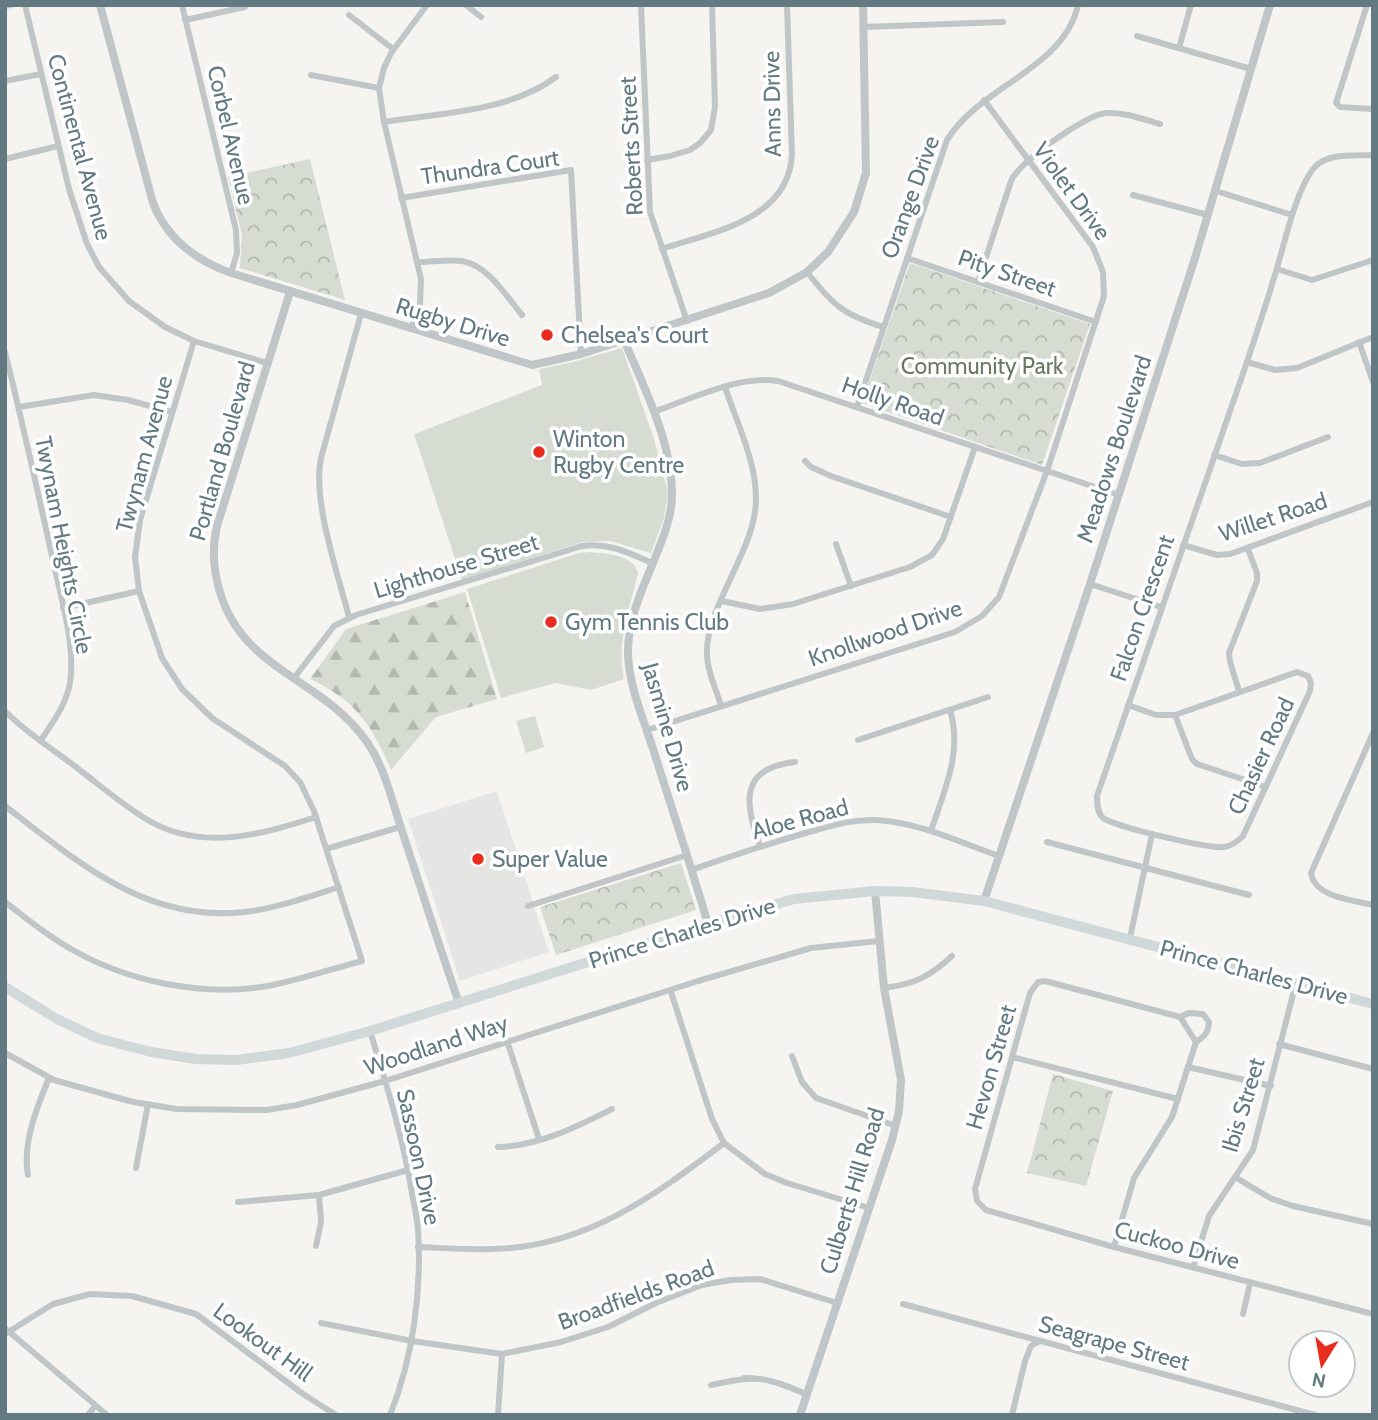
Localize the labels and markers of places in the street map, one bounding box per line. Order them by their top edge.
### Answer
place label: Chelsea's Court [561,321,709,349]
marker: Chelsea's Court [539,327,555,343]
place label: Winton Rugby Centre [553,425,684,479]
marker: Winton Rugby Centre [531,444,547,460]
place label: Gym Tennis Club [565,608,729,636]
marker: Gym Tennis Club [543,614,559,630]
place label: Super Value [492,845,608,873]
marker: Super Value [470,851,486,867]

